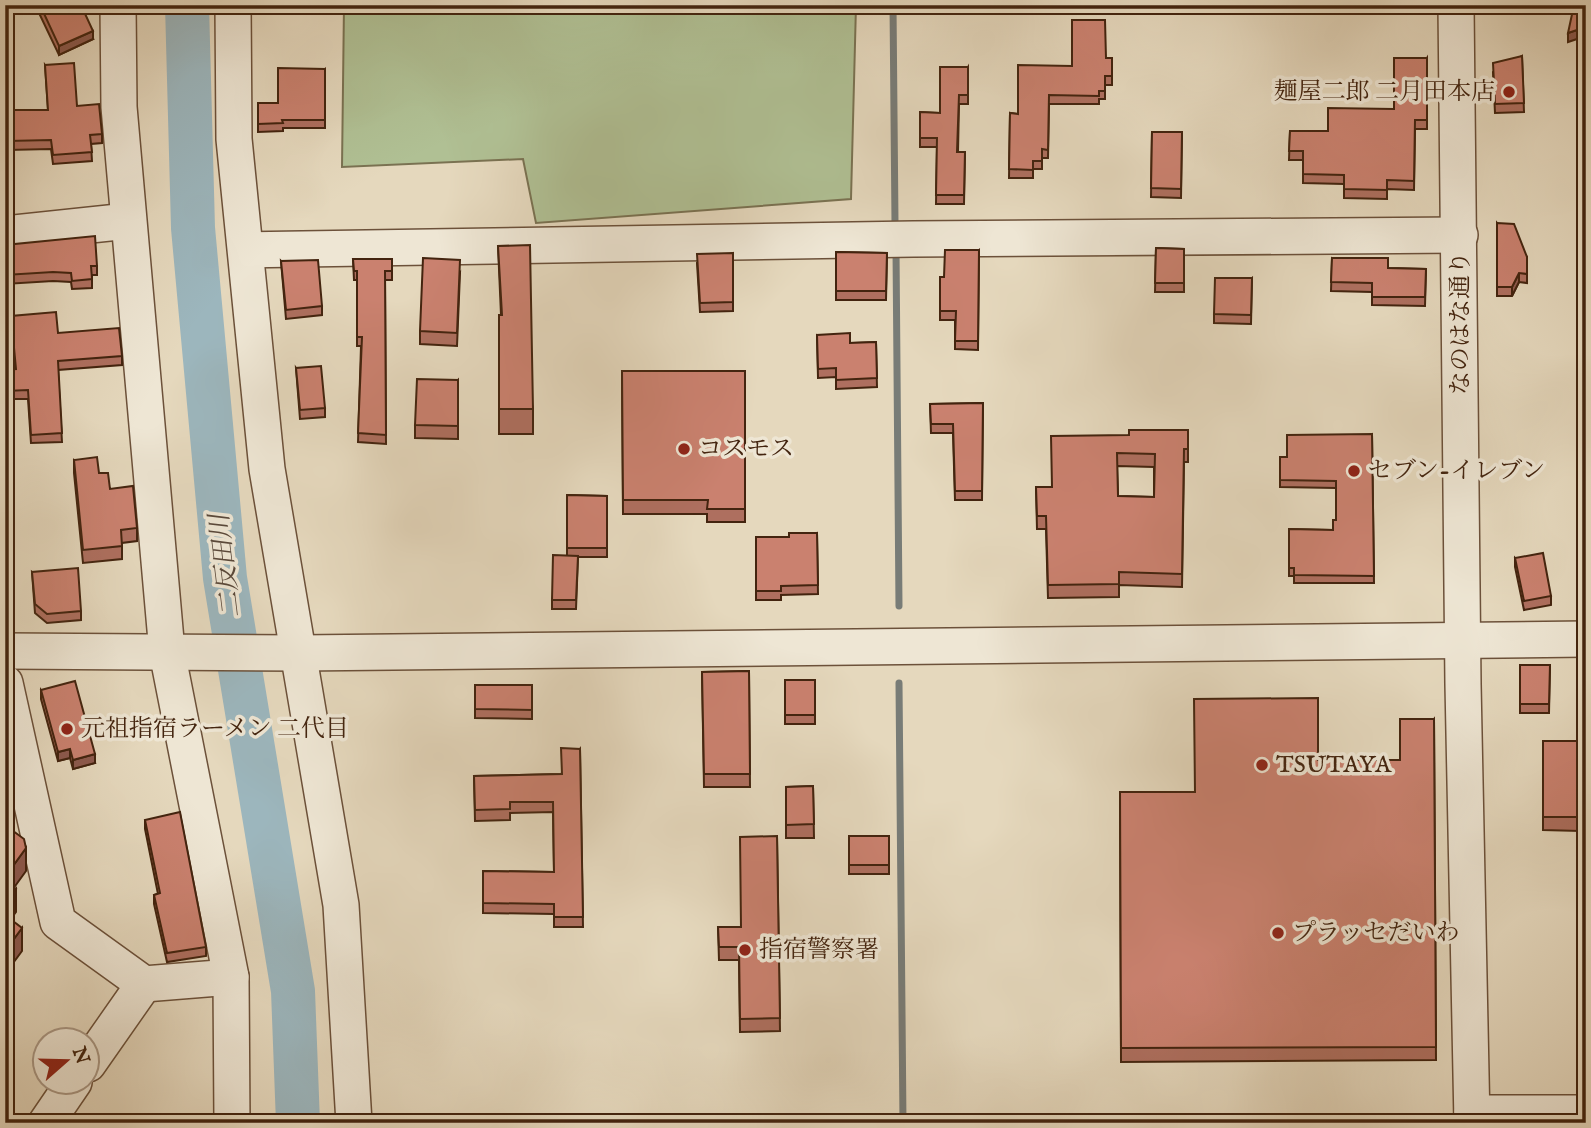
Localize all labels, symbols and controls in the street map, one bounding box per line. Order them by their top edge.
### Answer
place label: 麺屋二郎 二月田本店 [1274,77,1495,108]
marker: 麺屋二郎 二月田本店 [1501,84,1517,100]
street label: なのはな通り [1446,251,1477,395]
place label: コスモス [698,434,794,465]
marker: コスモス [676,441,692,457]
place label: セブン-イレブン [1368,456,1545,487]
marker: セブン-イレブン [1346,463,1362,479]
water label: 二反田川 [203,509,249,620]
place label: 元祖指宿ラーメン 二代目 [81,714,349,745]
marker: 元祖指宿ラーメン 二代目 [59,721,75,737]
place label: TSUTAYA [1276,750,1392,781]
marker: TSUTAYA [1254,757,1270,773]
place label: プラッセだいわ [1292,918,1460,949]
marker: プラッセだいわ [1270,925,1286,941]
place label: 指宿警察署 [759,935,879,966]
marker: 指宿警察署 [737,942,753,958]
north arrow [32,1026,102,1096]
text: N [66,1043,94,1068]

